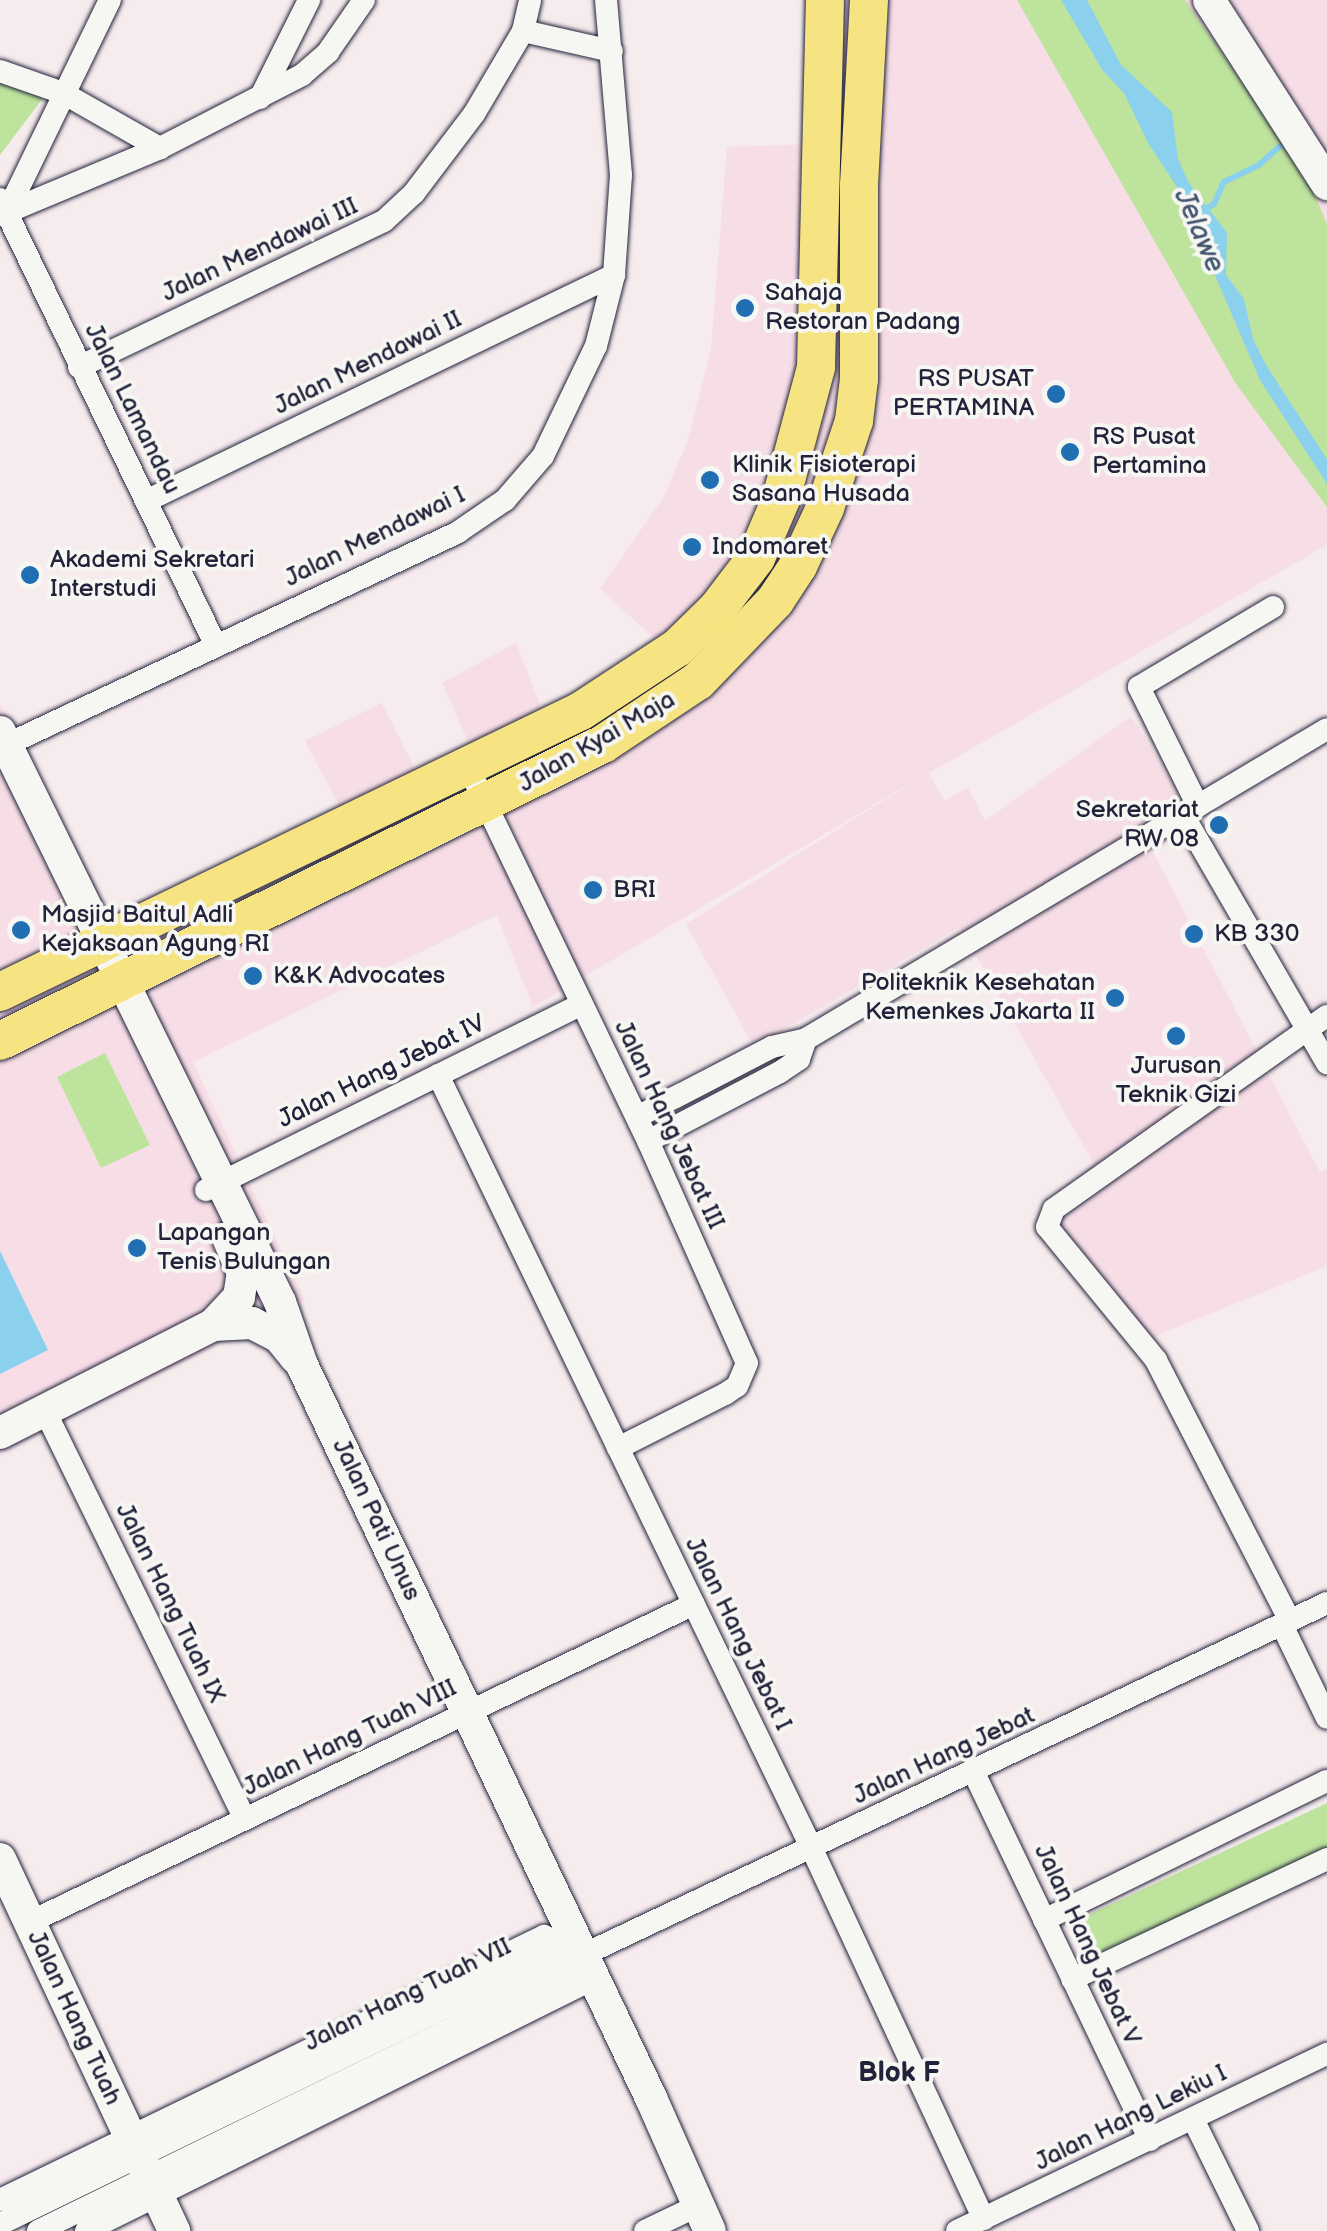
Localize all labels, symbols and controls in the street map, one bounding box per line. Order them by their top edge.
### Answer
water label: Jelawe [1166,184,1232,278]
street label: Jalan Mendawai III [157,191,363,309]
place label: Sahaja Restoran Padang [765,279,960,338]
marker: Sahaja Restoran Padang [734,297,756,319]
street label: Jalan Mendawai II [269,305,467,421]
street label: Jalan Lamandau [78,319,186,499]
place label: RS PUSAT PERTAMINA [893,365,1034,424]
marker: RS PUSAT PERTAMINA [1043,381,1069,407]
place label: RS Pusat Pertamina [1092,423,1207,482]
marker: RS Pusat Pertamina [1057,439,1083,465]
place label: Klinik Fisioterapi Sasana Husada [732,451,916,510]
marker: Klinik Fisioterapi Sasana Husada [697,467,723,493]
street label: Jalan Mendawai I [280,480,470,594]
place label: Indomaret [712,532,828,562]
marker: Indomaret [681,536,703,558]
place label: Akademi Sekretari Interstudi [50,546,255,605]
marker: Akademi Sekretari Interstudi [19,564,41,586]
street label: Jalan Kyai Maja [513,685,681,799]
place label: Sekretariat RW 08 [1076,796,1199,855]
marker: Sekretariat RW 08 [1208,814,1230,836]
place label: BRI [613,875,656,905]
marker: BRI [582,879,604,901]
place label: Masjid Baitul Adli Kejaksaan Agung RI [41,901,269,960]
marker: Masjid Baitul Adli Kejaksaan Agung RI [10,919,32,941]
place label: KB 330 [1214,919,1299,949]
marker: KB 330 [1183,923,1205,945]
place label: K&K Advocates [273,961,445,991]
marker: K&K Advocates [242,965,264,987]
place label: Politeknik Kesehatan Kemenkes Jakarta II [861,969,1095,1028]
marker: Politeknik Kesehatan Kemenkes Jakarta II [1104,987,1126,1009]
street label: Jalan Hang Jebat IV [273,1009,491,1135]
street label: Jalan Hang Jebat III [607,1015,731,1235]
marker: Jurusan Teknik Gizi [1165,1025,1187,1047]
place label: Jurusan Teknik Gizi [1116,1052,1236,1111]
place label: Lapangan Tenis Bulungan [157,1219,331,1278]
marker: Lapangan Tenis Bulungan [126,1237,148,1259]
street label: Jalan Pati Unus [325,1434,427,1606]
street label: Jalan Hang Tuah IX [109,1498,231,1708]
street label: Jalan Hang Jebat I [678,1532,798,1736]
street label: Jalan Hang Tuah VIII [238,1673,462,1803]
street label: Jalan Hang Jebat [848,1701,1040,1811]
street label: Jalan Hang Jebat V [1027,1839,1147,2051]
street label: Jalan Hang Tuah [20,1926,128,2110]
street label: Jalan Hang Tuah VII [299,1932,517,2058]
district label: Blok F [858,2056,940,2090]
street label: Jalan Hang Lekiu I [1030,2059,1232,2177]

